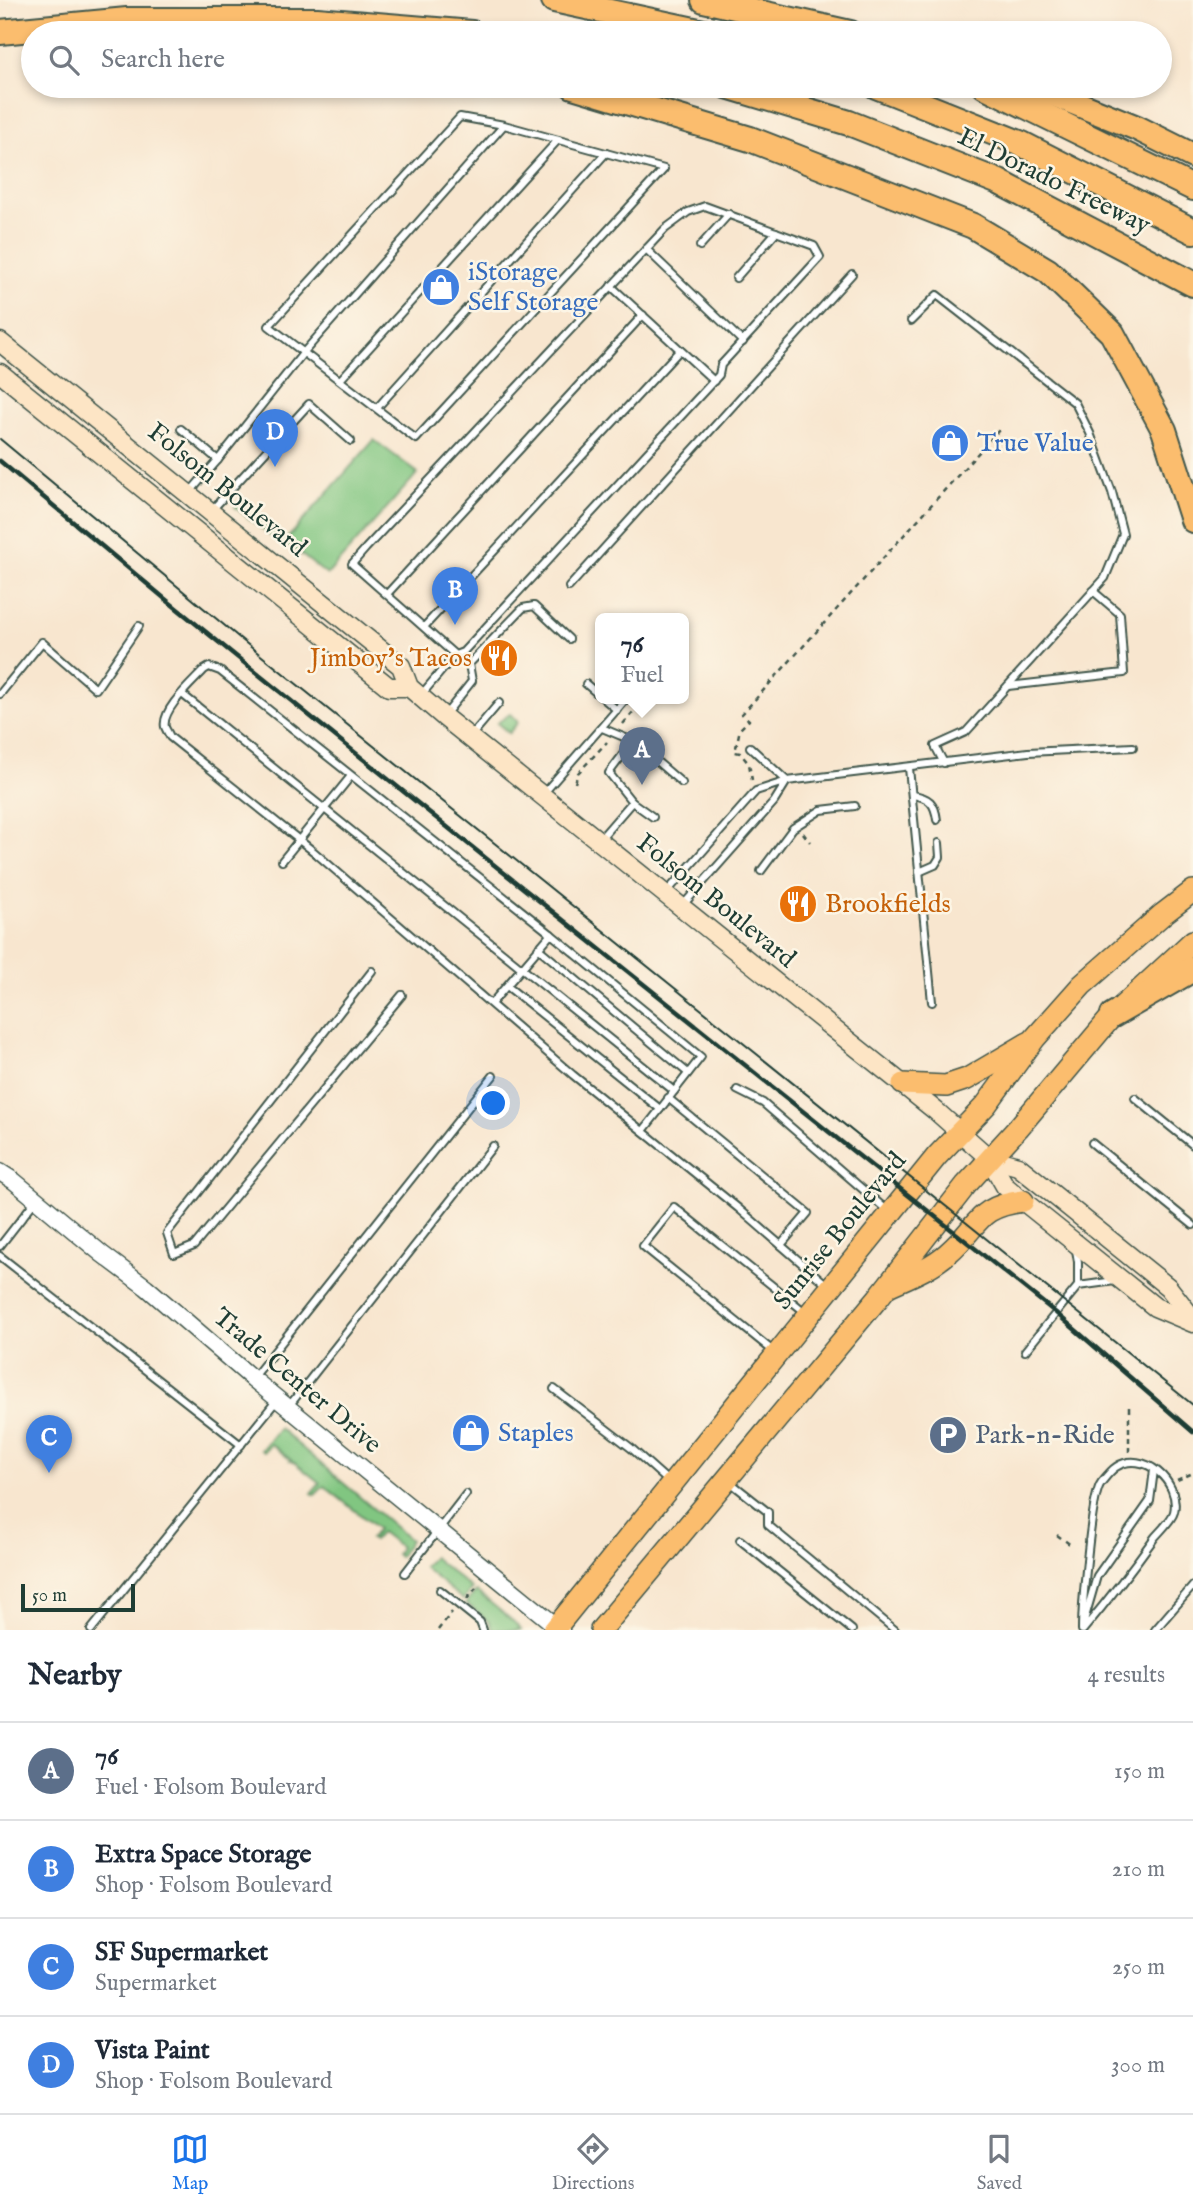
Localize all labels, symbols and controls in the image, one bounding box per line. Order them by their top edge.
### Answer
search box [21,21,1172,98]
icon: search [45,41,83,79]
text: Search here [101,43,225,76]
street label: El Dorado Freeway [952,120,1156,242]
place label: iStorage Self Storage [468,256,598,319]
shop icon: iStorage Self Storage [420,266,462,308]
pin: D [252,409,298,467]
street label: Folsom Boulevard [141,416,314,565]
shop icon: True Value [929,422,971,464]
place label: True Value [977,427,1094,460]
pin: B [432,567,478,625]
popup [595,613,689,704]
text: 76 [620,628,644,661]
restaurant icon: Jimboy's Tacos [478,637,520,679]
place label: Jimboy's Tacos [307,642,472,675]
text: Fuel [620,661,664,690]
pin: A [619,727,665,785]
street label: Folsom Boulevard [630,827,803,976]
restaurant icon: Brookfields [777,883,819,925]
place label: Brookfields [825,888,951,921]
your location [476,1086,510,1120]
street label: Sunrise Boulevard [766,1145,914,1317]
street label: Trade Center Drive [206,1301,388,1461]
shop icon: Staples [450,1412,492,1454]
parking icon: Park-n-Ride [927,1414,969,1456]
pin: C [26,1415,72,1473]
place label: Staples [498,1417,574,1450]
place label: Park-n-Ride [975,1419,1115,1452]
scale bar [21,1581,135,1613]
text: 50 m [32,1584,67,1608]
text: Nearby [28,1657,121,1695]
text: 4 results [1087,1661,1165,1690]
text: 76 [95,1740,118,1773]
text: A [43,1757,59,1786]
text: 150 m [1114,1757,1165,1786]
text: Fuel · Folsom Boulevard [95,1773,327,1802]
text: Extra Space Storage [95,1838,311,1871]
text: B [43,1855,59,1884]
text: 210 m [1112,1855,1165,1884]
text: Shop · Folsom Boulevard [95,1871,332,1900]
text: SF Supermarket [95,1936,268,1969]
text: C [43,1953,59,1982]
text: 250 m [1112,1953,1165,1982]
text: Supermarket [95,1969,217,1998]
text: Vista Paint [95,2034,210,2067]
text: D [42,2051,60,2080]
text: 300 m [1111,2051,1165,2080]
text: Shop · Folsom Boulevard [95,2067,332,2096]
tab: Map [171,2130,209,2196]
tab: Directions [552,2130,634,2196]
tab: Saved [977,2130,1022,2196]

